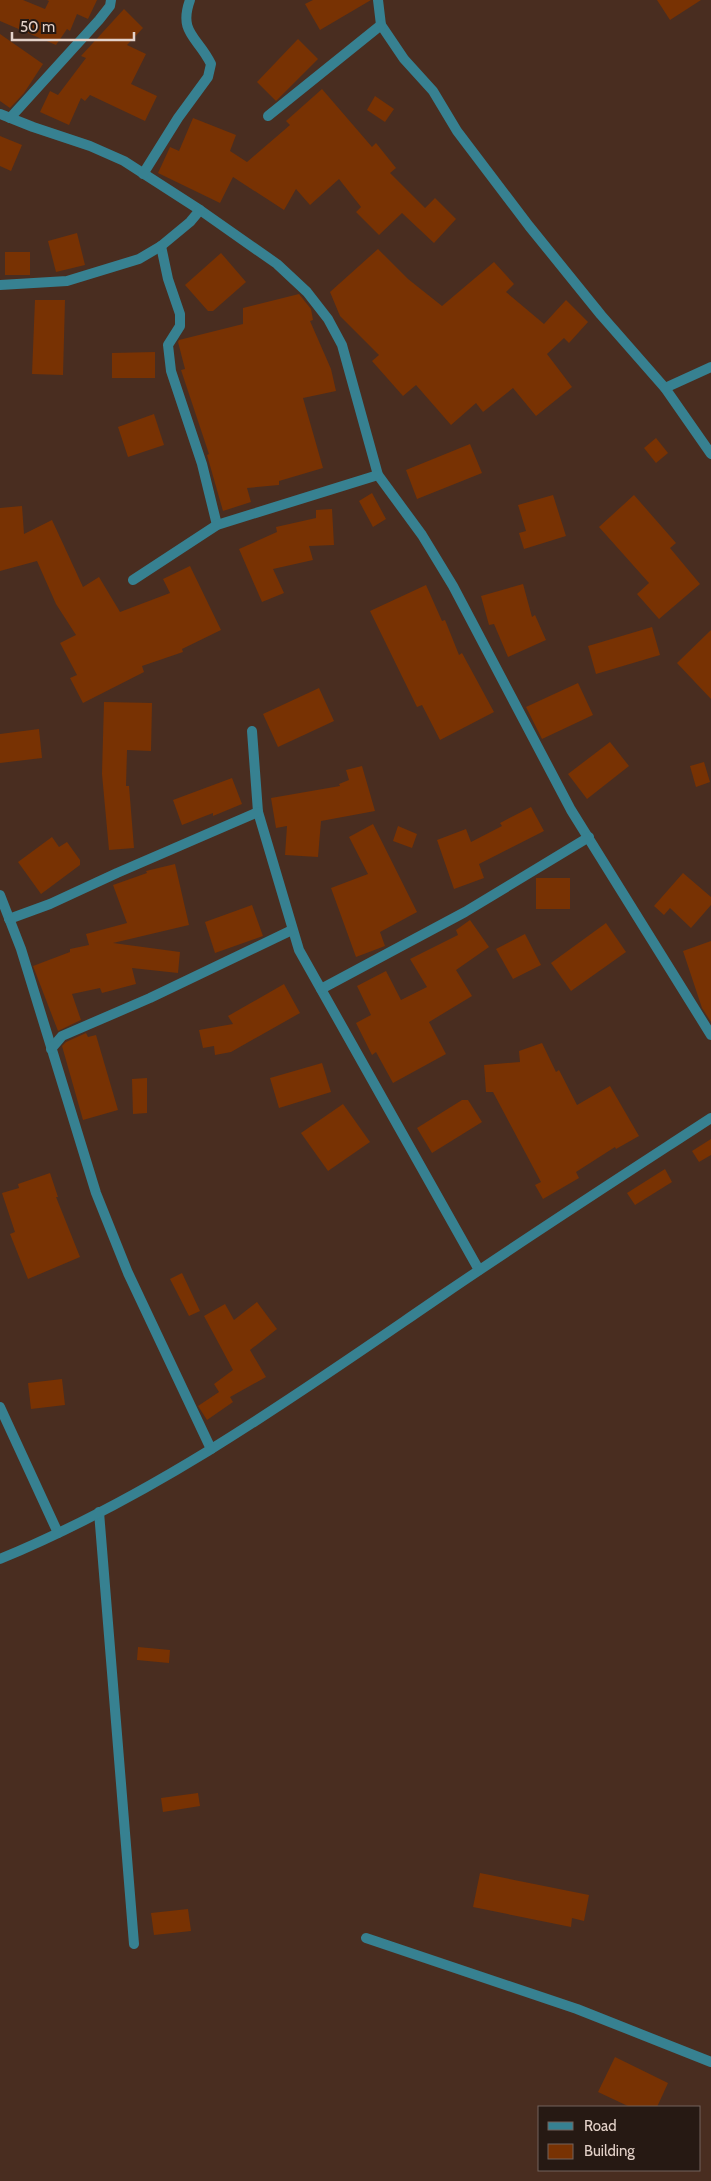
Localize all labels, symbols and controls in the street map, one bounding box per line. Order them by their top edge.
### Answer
scale bar [12,10,135,42]
text: 50 m [20,18,55,36]
legend [538,2106,701,2171]
text: Road [584,2117,617,2135]
text: Building [584,2142,635,2160]

